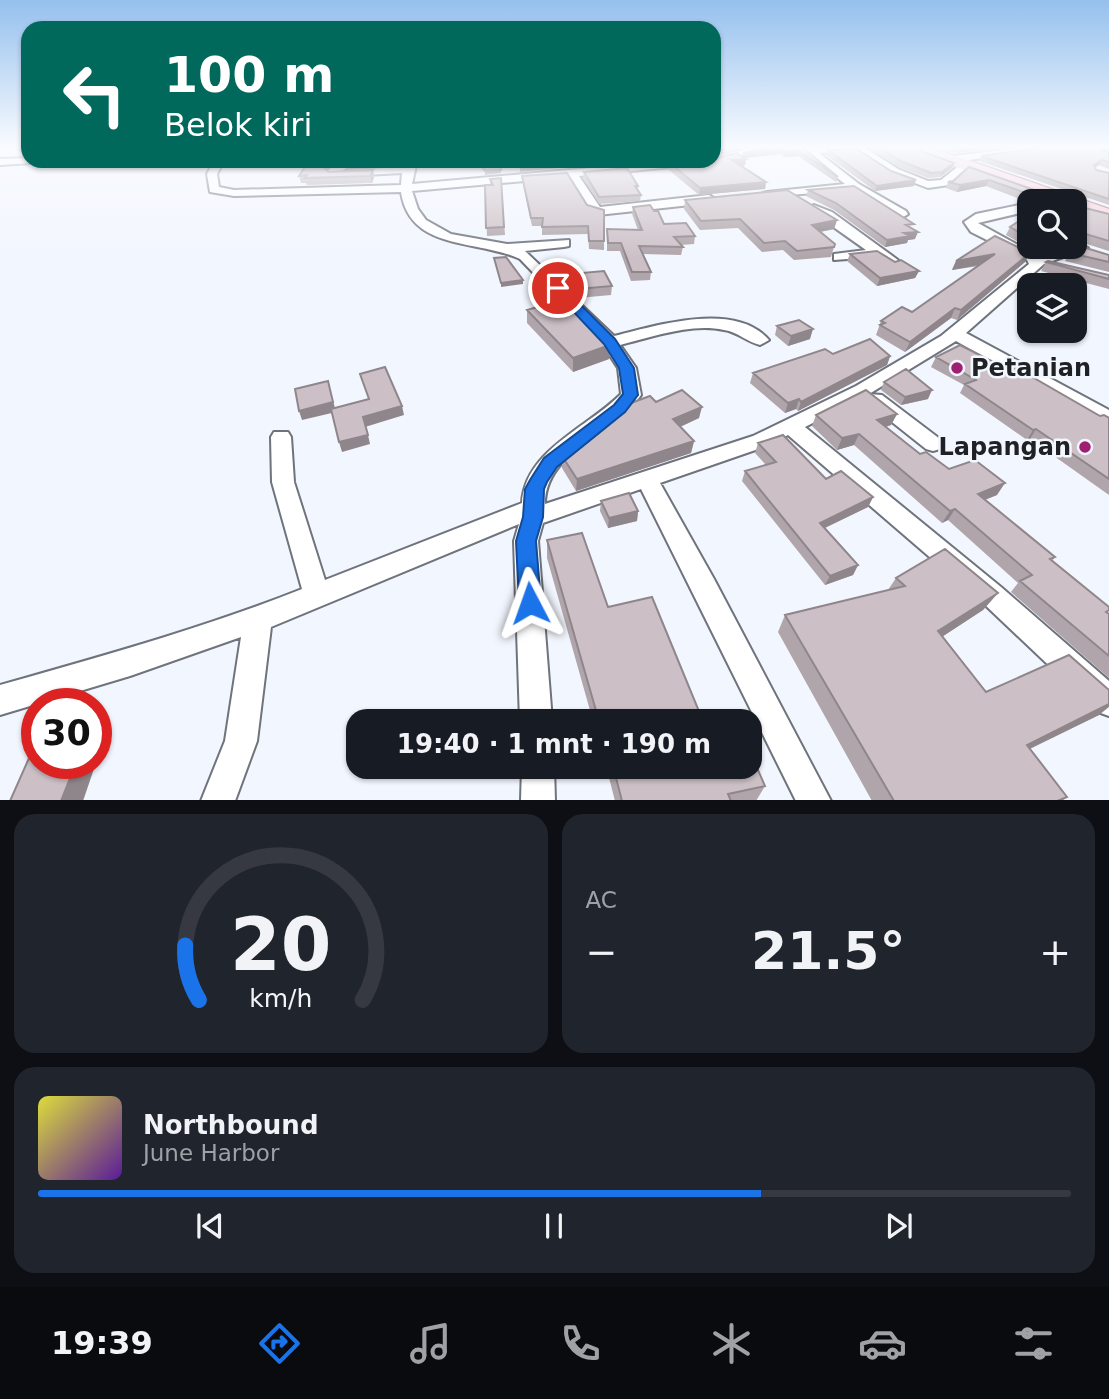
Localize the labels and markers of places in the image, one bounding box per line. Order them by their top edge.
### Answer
pin [528,258,588,318]
place label: Petanian [971,354,1091,382]
marker: Petanian [949,360,965,376]
place label: Lapangan [939,433,1071,461]
marker: Lapangan [1077,439,1093,455]

